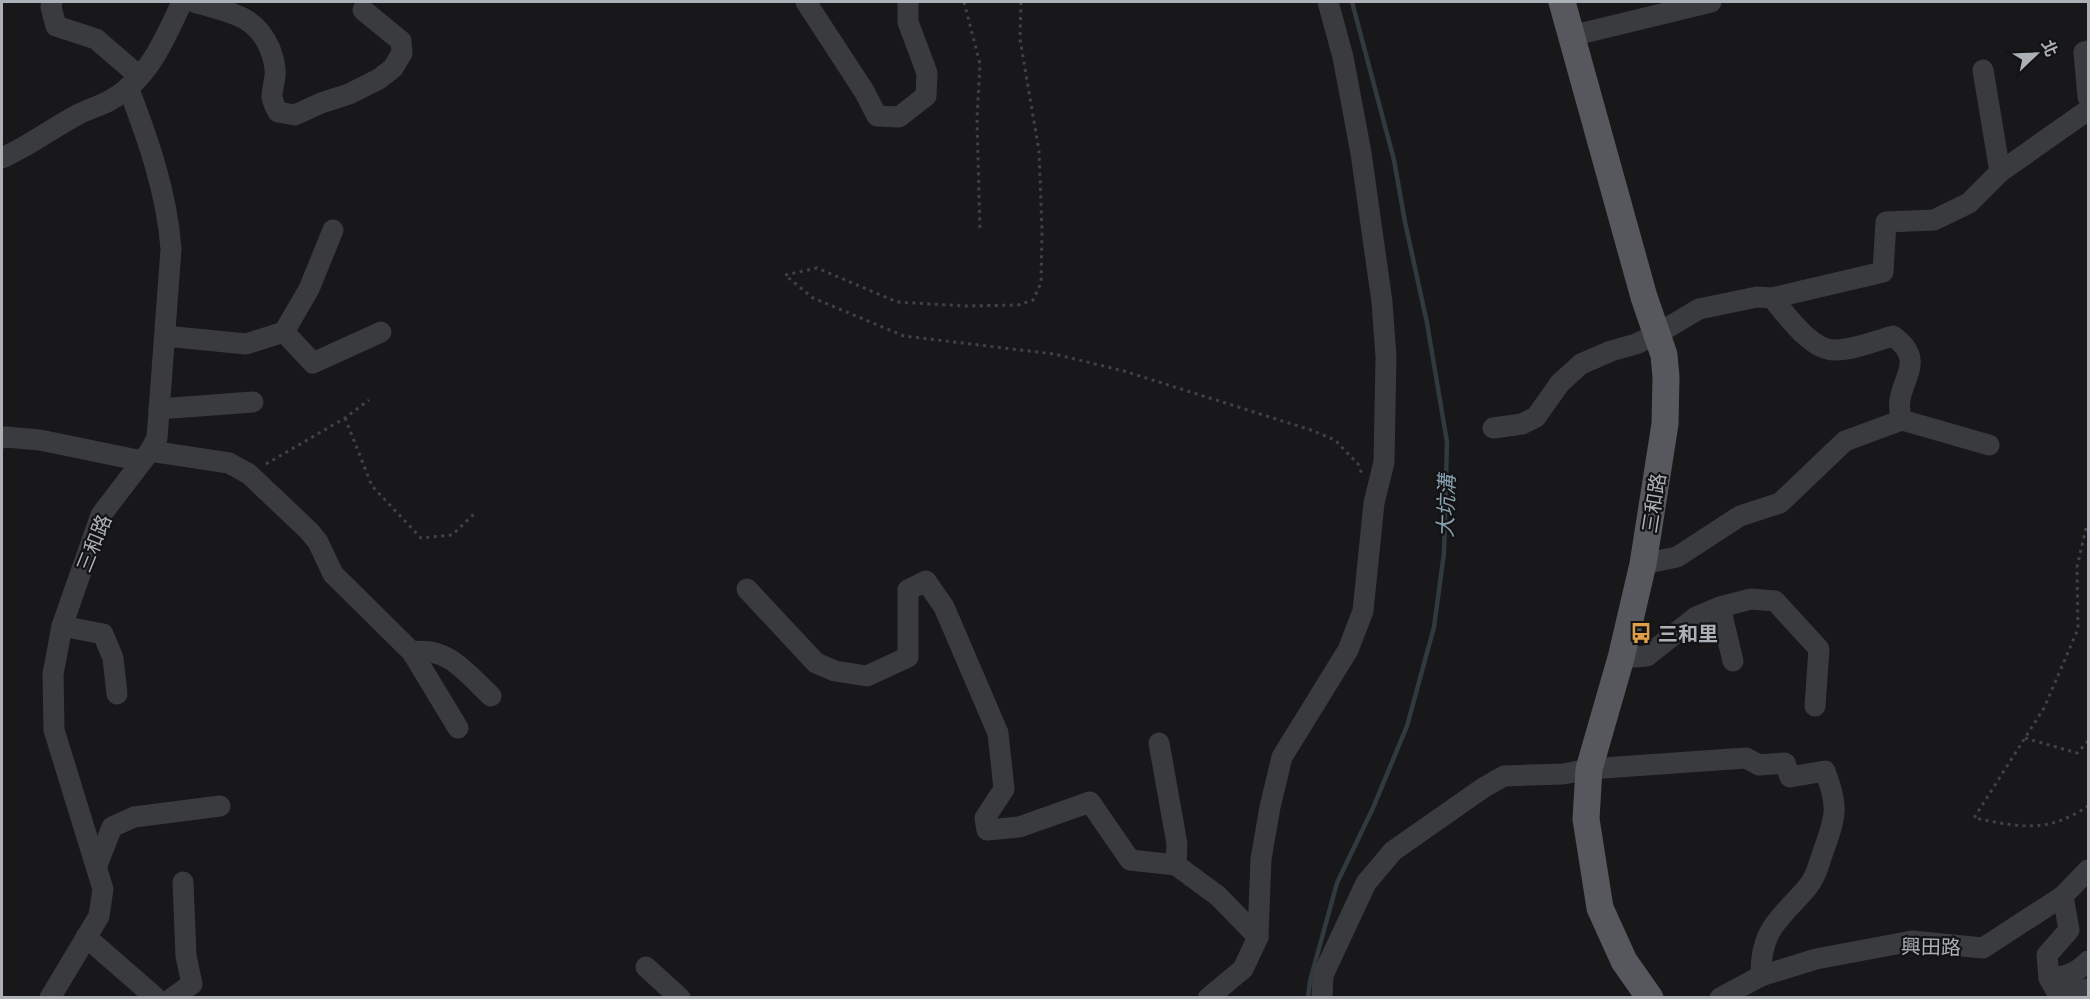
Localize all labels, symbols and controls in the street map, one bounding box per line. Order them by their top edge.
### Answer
north arrow [2006,24,2066,84]
text: 北 [2038,37,2062,59]
water label: 大坑溝 [1431,471,1459,538]
street label: 三和路 [1636,471,1670,535]
street label: 三和路 [71,511,115,575]
bus stop icon: 三和里 [1629,621,1653,645]
place label: 三和里 [1658,621,1718,645]
street label: 興田路 [1901,933,1961,959]

